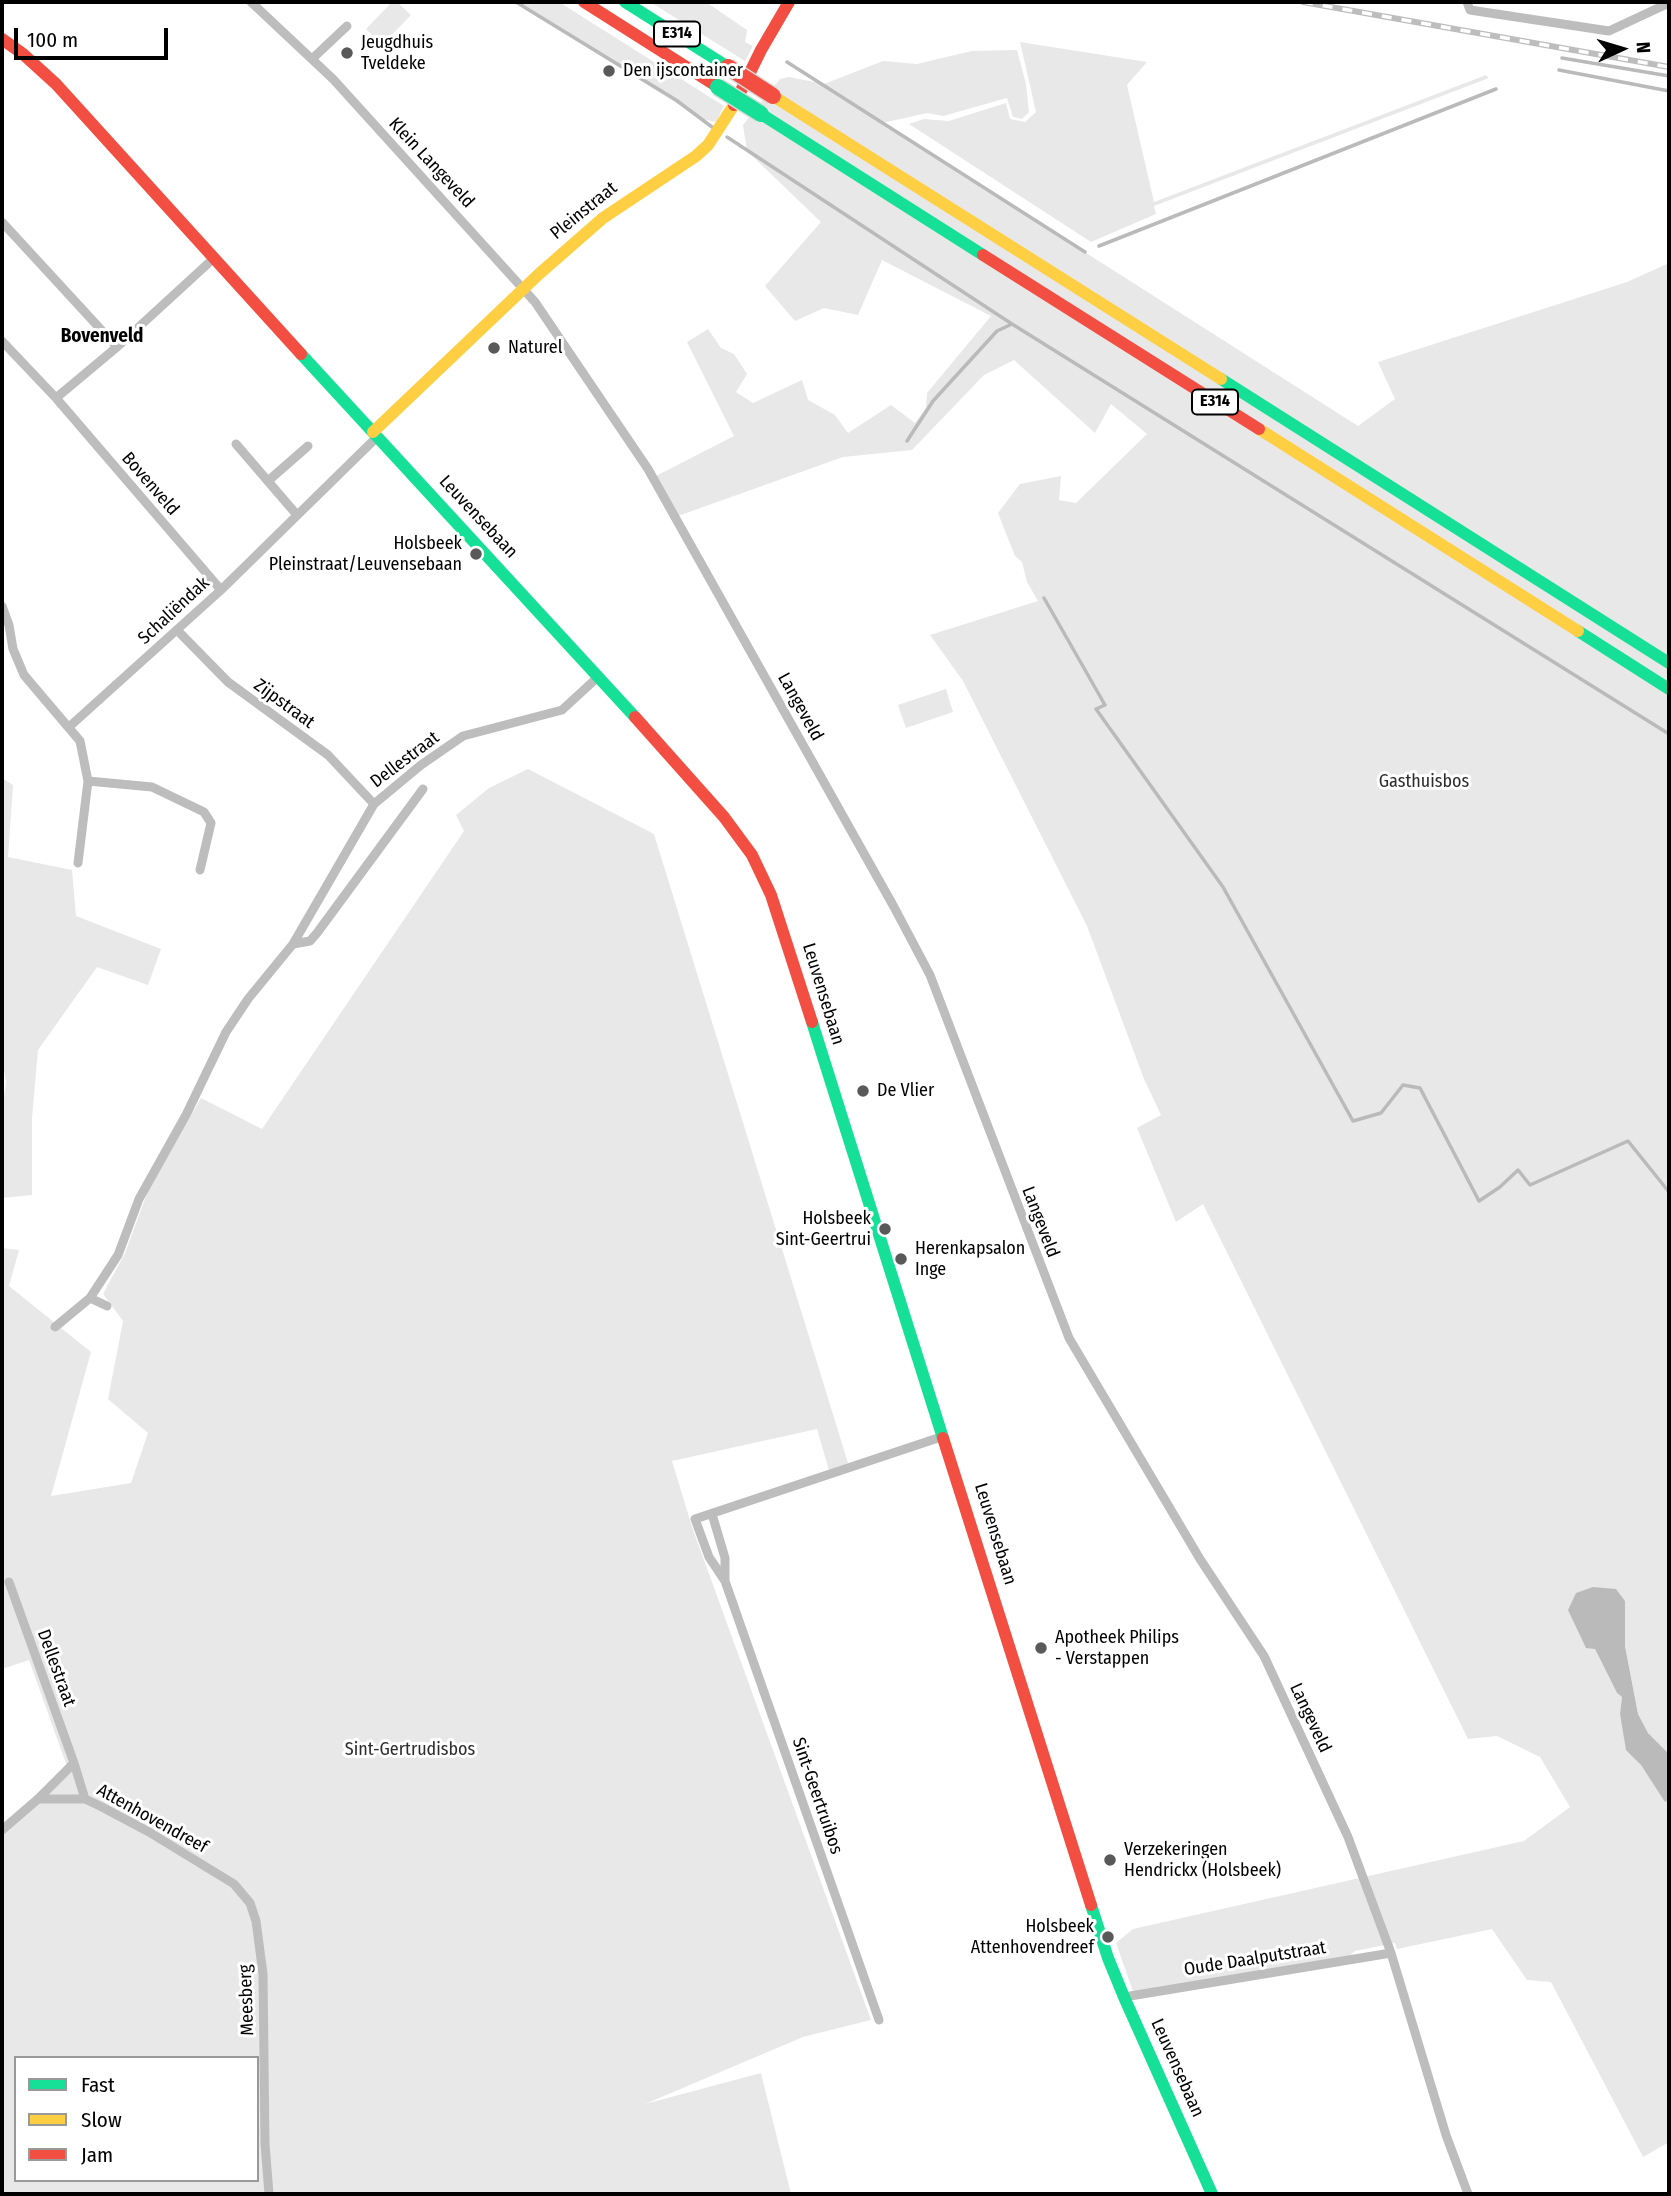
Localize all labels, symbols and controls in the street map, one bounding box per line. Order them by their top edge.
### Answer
scale bar [18,14,172,58]
north arrow [1587,14,1657,84]
road number: E314 [654,22,700,46]
text: 100 m [27,27,78,53]
place label: Jeugdhuis Tveldeke [361,32,433,74]
text: N [1632,41,1655,54]
marker: Jeugdhuis Tveldeke [339,45,355,61]
place label: Den ijscontainer [623,60,743,82]
marker: Den ijscontainer [601,63,617,79]
street label: Klein Langeveld [384,113,478,213]
street label: Pleinstraat [546,178,622,244]
district label: Bovenveld [61,326,143,348]
place label: Naturel [508,337,562,359]
marker: Naturel [486,340,502,356]
road number: E314 [1192,390,1238,414]
street label: Bovenveld [117,448,183,520]
street label: Leuvensebaan [434,471,522,563]
place label: Holsbeek Pleinstraat/Leuvensebaan [269,533,462,576]
marker: Holsbeek Pleinstraat/Leuvensebaan [468,546,484,562]
street label: Schaliëndak [134,573,214,649]
street label: Langeveld [773,669,827,745]
street label: Zijpstraat [249,675,319,733]
street label: Dellestraat [366,727,444,793]
park label: Gasthuisbos [1379,771,1469,793]
street label: Leuvensebaan [797,941,849,1047]
place label: De Vlier [877,1080,934,1102]
marker: De Vlier [855,1083,871,1099]
street label: Langeveld [1017,1183,1063,1261]
place label: Holsbeek Sint-Geertrui [776,1208,871,1250]
marker: Holsbeek Sint-Geertrui [877,1221,893,1237]
place label: Herenkapsalon Inge [915,1238,1025,1280]
marker: Herenkapsalon Inge [893,1251,909,1267]
street label: Leuvensebaan [969,1481,1021,1587]
street label: Dellestraat [32,1627,80,1709]
place label: Apotheek Philips - Verstappen [1055,1627,1179,1670]
marker: Apotheek Philips - Verstappen [1033,1640,1049,1656]
street label: Langeveld [1285,1680,1335,1756]
street label: Sint-Geertruibos [787,1735,847,1857]
park label: Sint-Gertrudisbos [345,1739,475,1761]
street label: Attenhovendreef [93,1780,211,1858]
place label: Verzekeringen Hendrickx (Holsbeek) [1124,1839,1281,1882]
marker: Verzekeringen Hendrickx (Holsbeek) [1102,1852,1118,1868]
place label: Holsbeek Attenhovendreef [971,1916,1094,1958]
marker: Holsbeek Attenhovendreef [1100,1929,1116,1945]
street label: Oude Daalputstraat [1182,1937,1328,1981]
street label: Meesberg [235,1964,259,2036]
street label: Leuvensebaan [1146,2016,1208,2120]
legend [14,2056,259,2182]
text: Fast [81,2072,115,2098]
text: Slow [81,2107,122,2133]
text: Jam [81,2142,113,2168]

